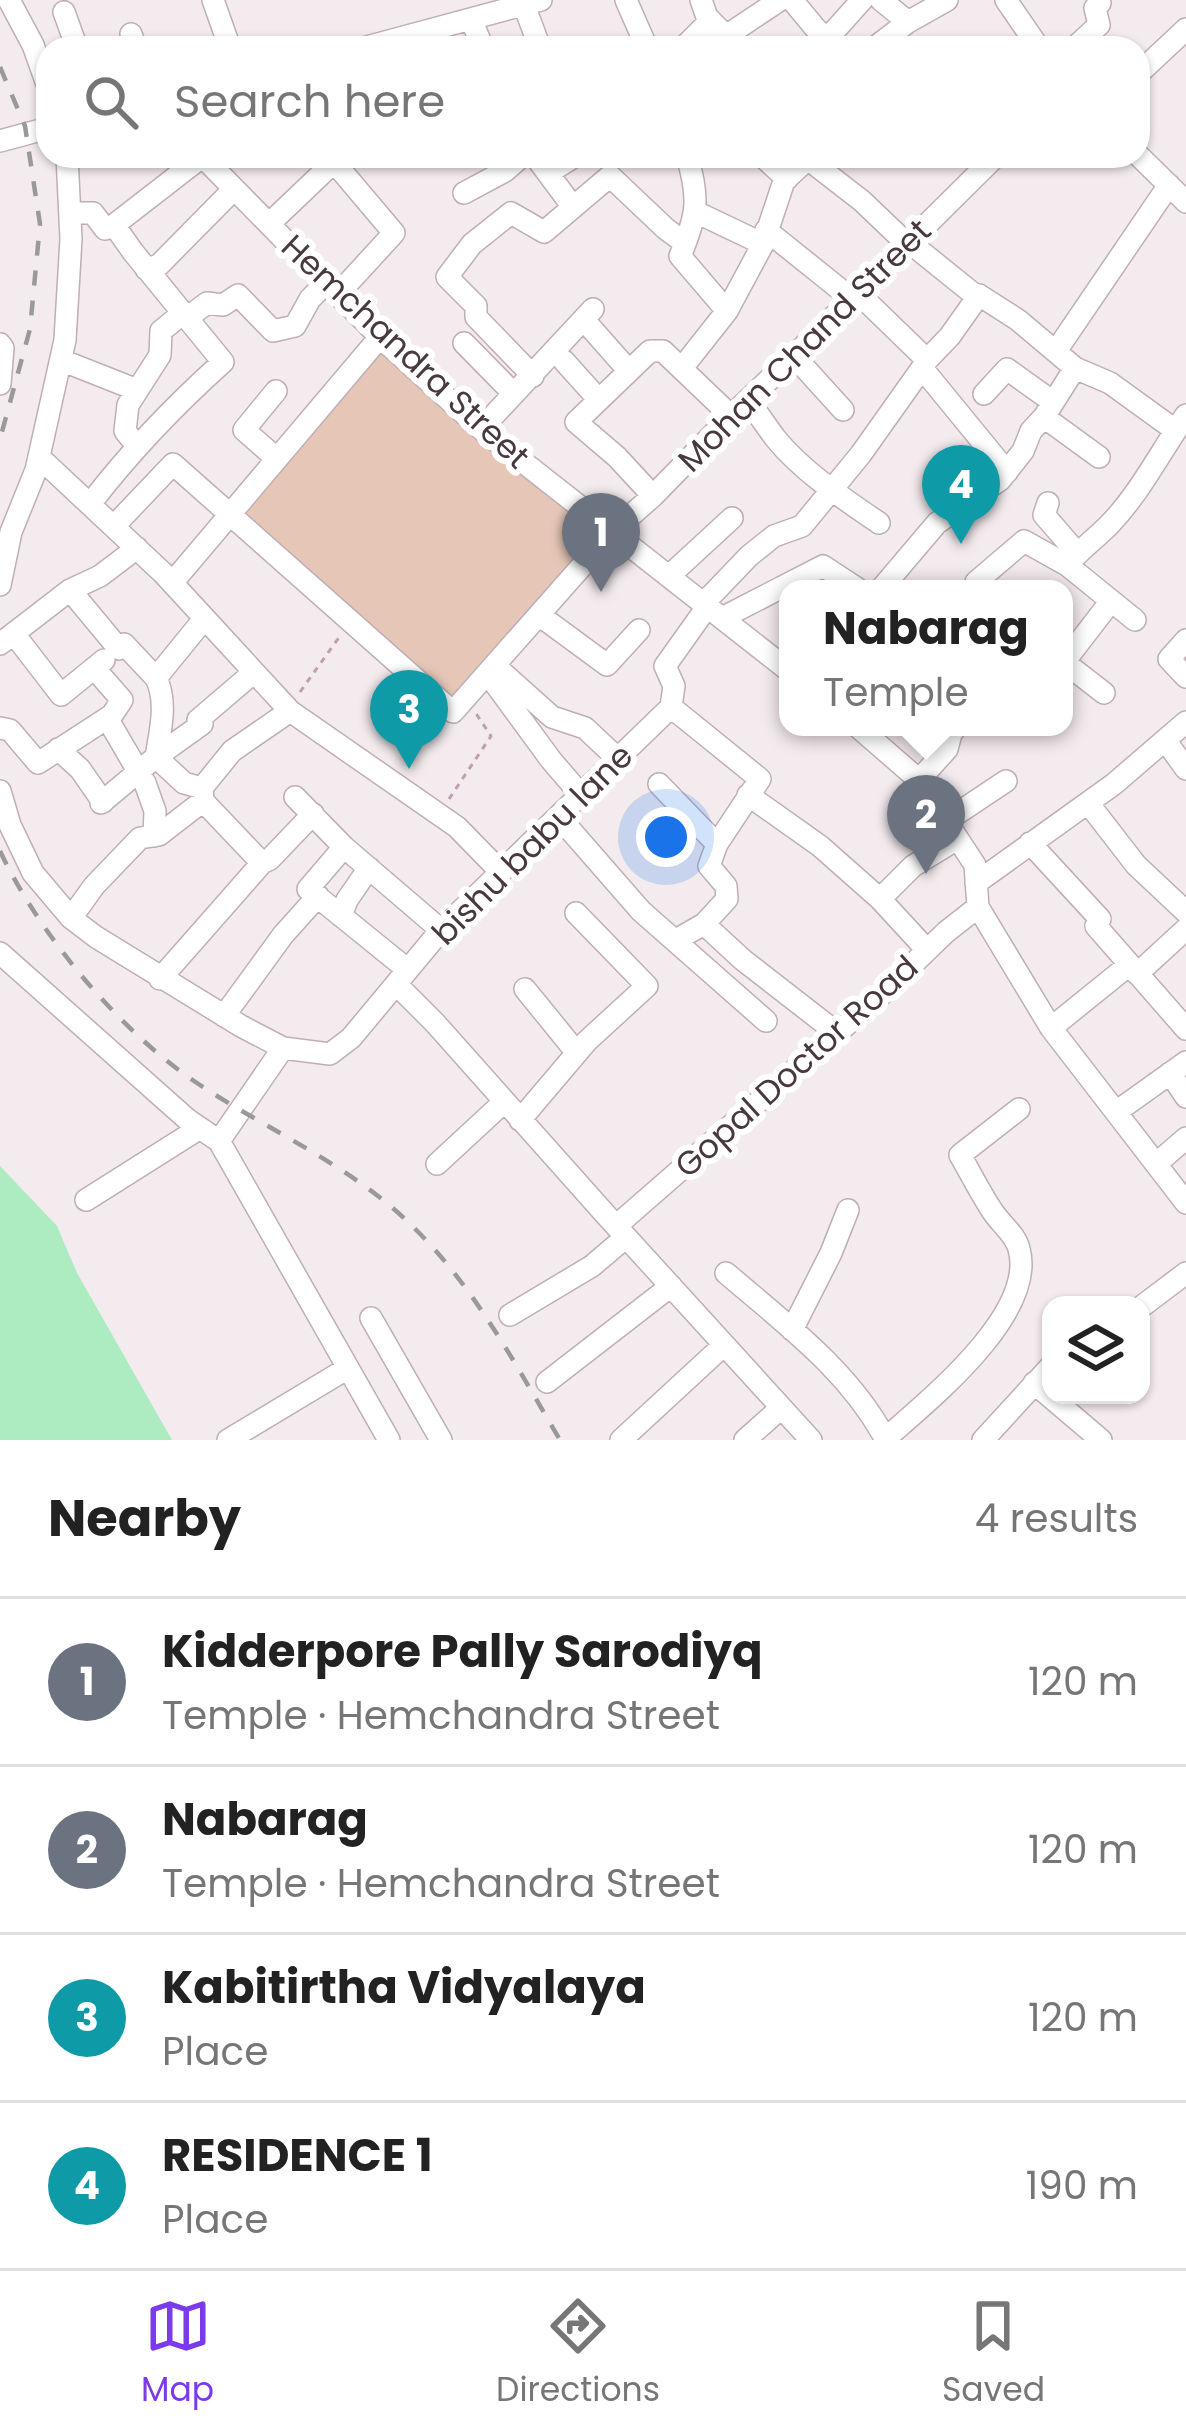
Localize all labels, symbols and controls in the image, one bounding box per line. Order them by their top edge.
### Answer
search box [36,36,1150,168]
icon: search [78,69,144,135]
text: Search here [174,70,445,133]
street label: Mohan Chand Street [667,208,941,482]
street label: Hemchandra Street [271,224,540,479]
pin: 4 [922,445,1000,544]
pin: 1 [562,493,640,592]
popup [779,580,1073,736]
text: Nabarag [823,597,1029,660]
text: Temple [823,665,969,720]
pin: 3 [370,670,448,769]
street label: bishu babu lane [421,733,644,956]
pin: 2 [887,775,965,874]
your location [636,807,696,867]
street label: Gopal Doctor Road [664,944,928,1189]
map controls [1042,1296,1150,1404]
button: layers [1042,1296,1150,1404]
text: Nearby [48,1482,241,1554]
text: 4 results [975,1491,1138,1546]
text: Kidderpore Pally Sarodiyq [162,1620,763,1683]
text: 1 [80,1654,94,1709]
text: 120 m [1028,1654,1138,1709]
text: Temple · Hemchandra Street [162,1688,720,1743]
text: Nabarag [162,1788,368,1851]
text: 2 [76,1822,98,1877]
text: 120 m [1028,1822,1138,1877]
text: Temple · Hemchandra Street [162,1856,720,1911]
text: Kabitirtha Vidyalaya [162,1956,646,2019]
text: 3 [75,1990,99,2045]
text: 120 m [1028,1990,1138,2045]
text: Place [162,2024,268,2079]
text: RESIDENCE 1 [162,2124,433,2187]
text: 4 [74,2158,100,2213]
text: 190 m [1026,2158,1138,2213]
text: Place [162,2192,268,2247]
tab: Map [141,2293,214,2415]
tab: Directions [496,2293,660,2415]
tab: Saved [942,2293,1045,2415]

